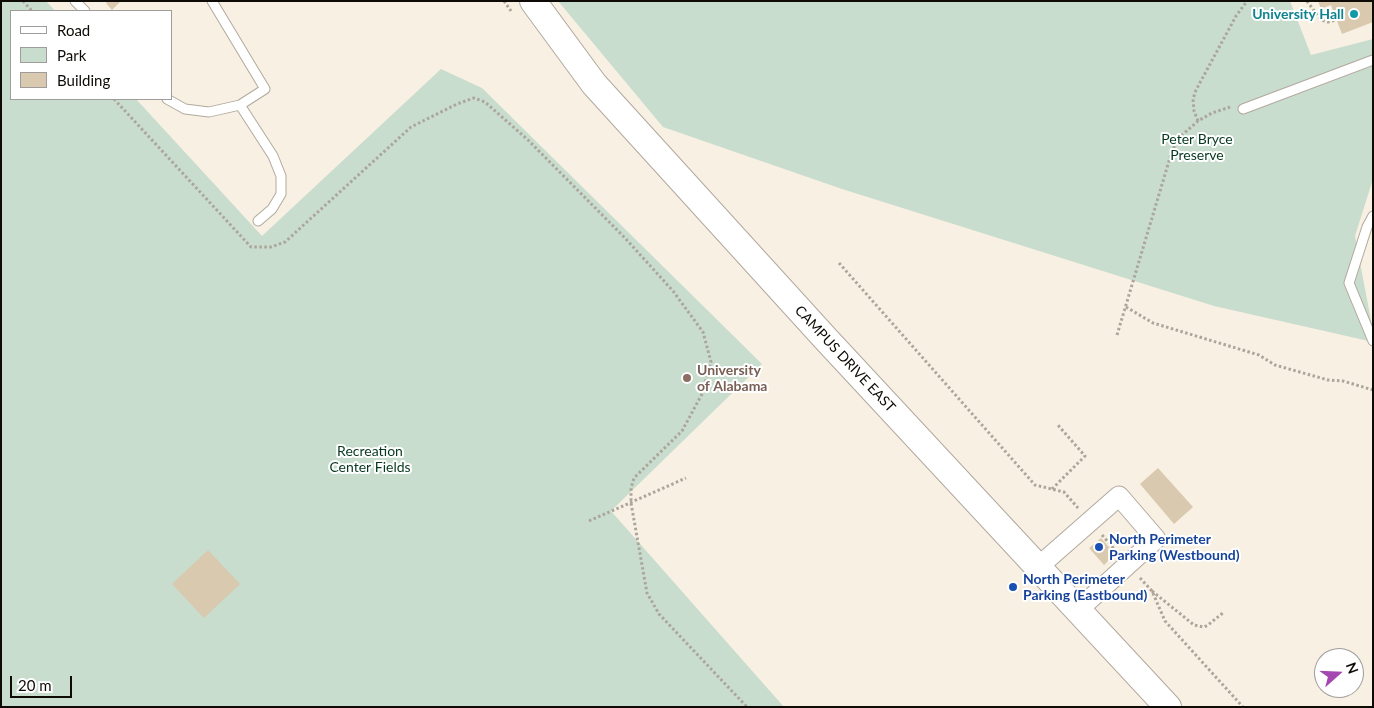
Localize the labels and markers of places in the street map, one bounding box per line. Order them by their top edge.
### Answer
place label: University Hall [1252,6,1344,22]
marker: University Hall [1348,8,1360,20]
place label: University of Alabama [697,362,767,394]
marker: University of Alabama [681,372,693,384]
place label: North Perimeter Parking (Westbound) [1109,531,1240,564]
marker: North Perimeter Parking (Westbound) [1093,541,1105,553]
place label: North Perimeter Parking (Eastbound) [1023,571,1147,604]
marker: North Perimeter Parking (Eastbound) [1007,581,1019,593]

